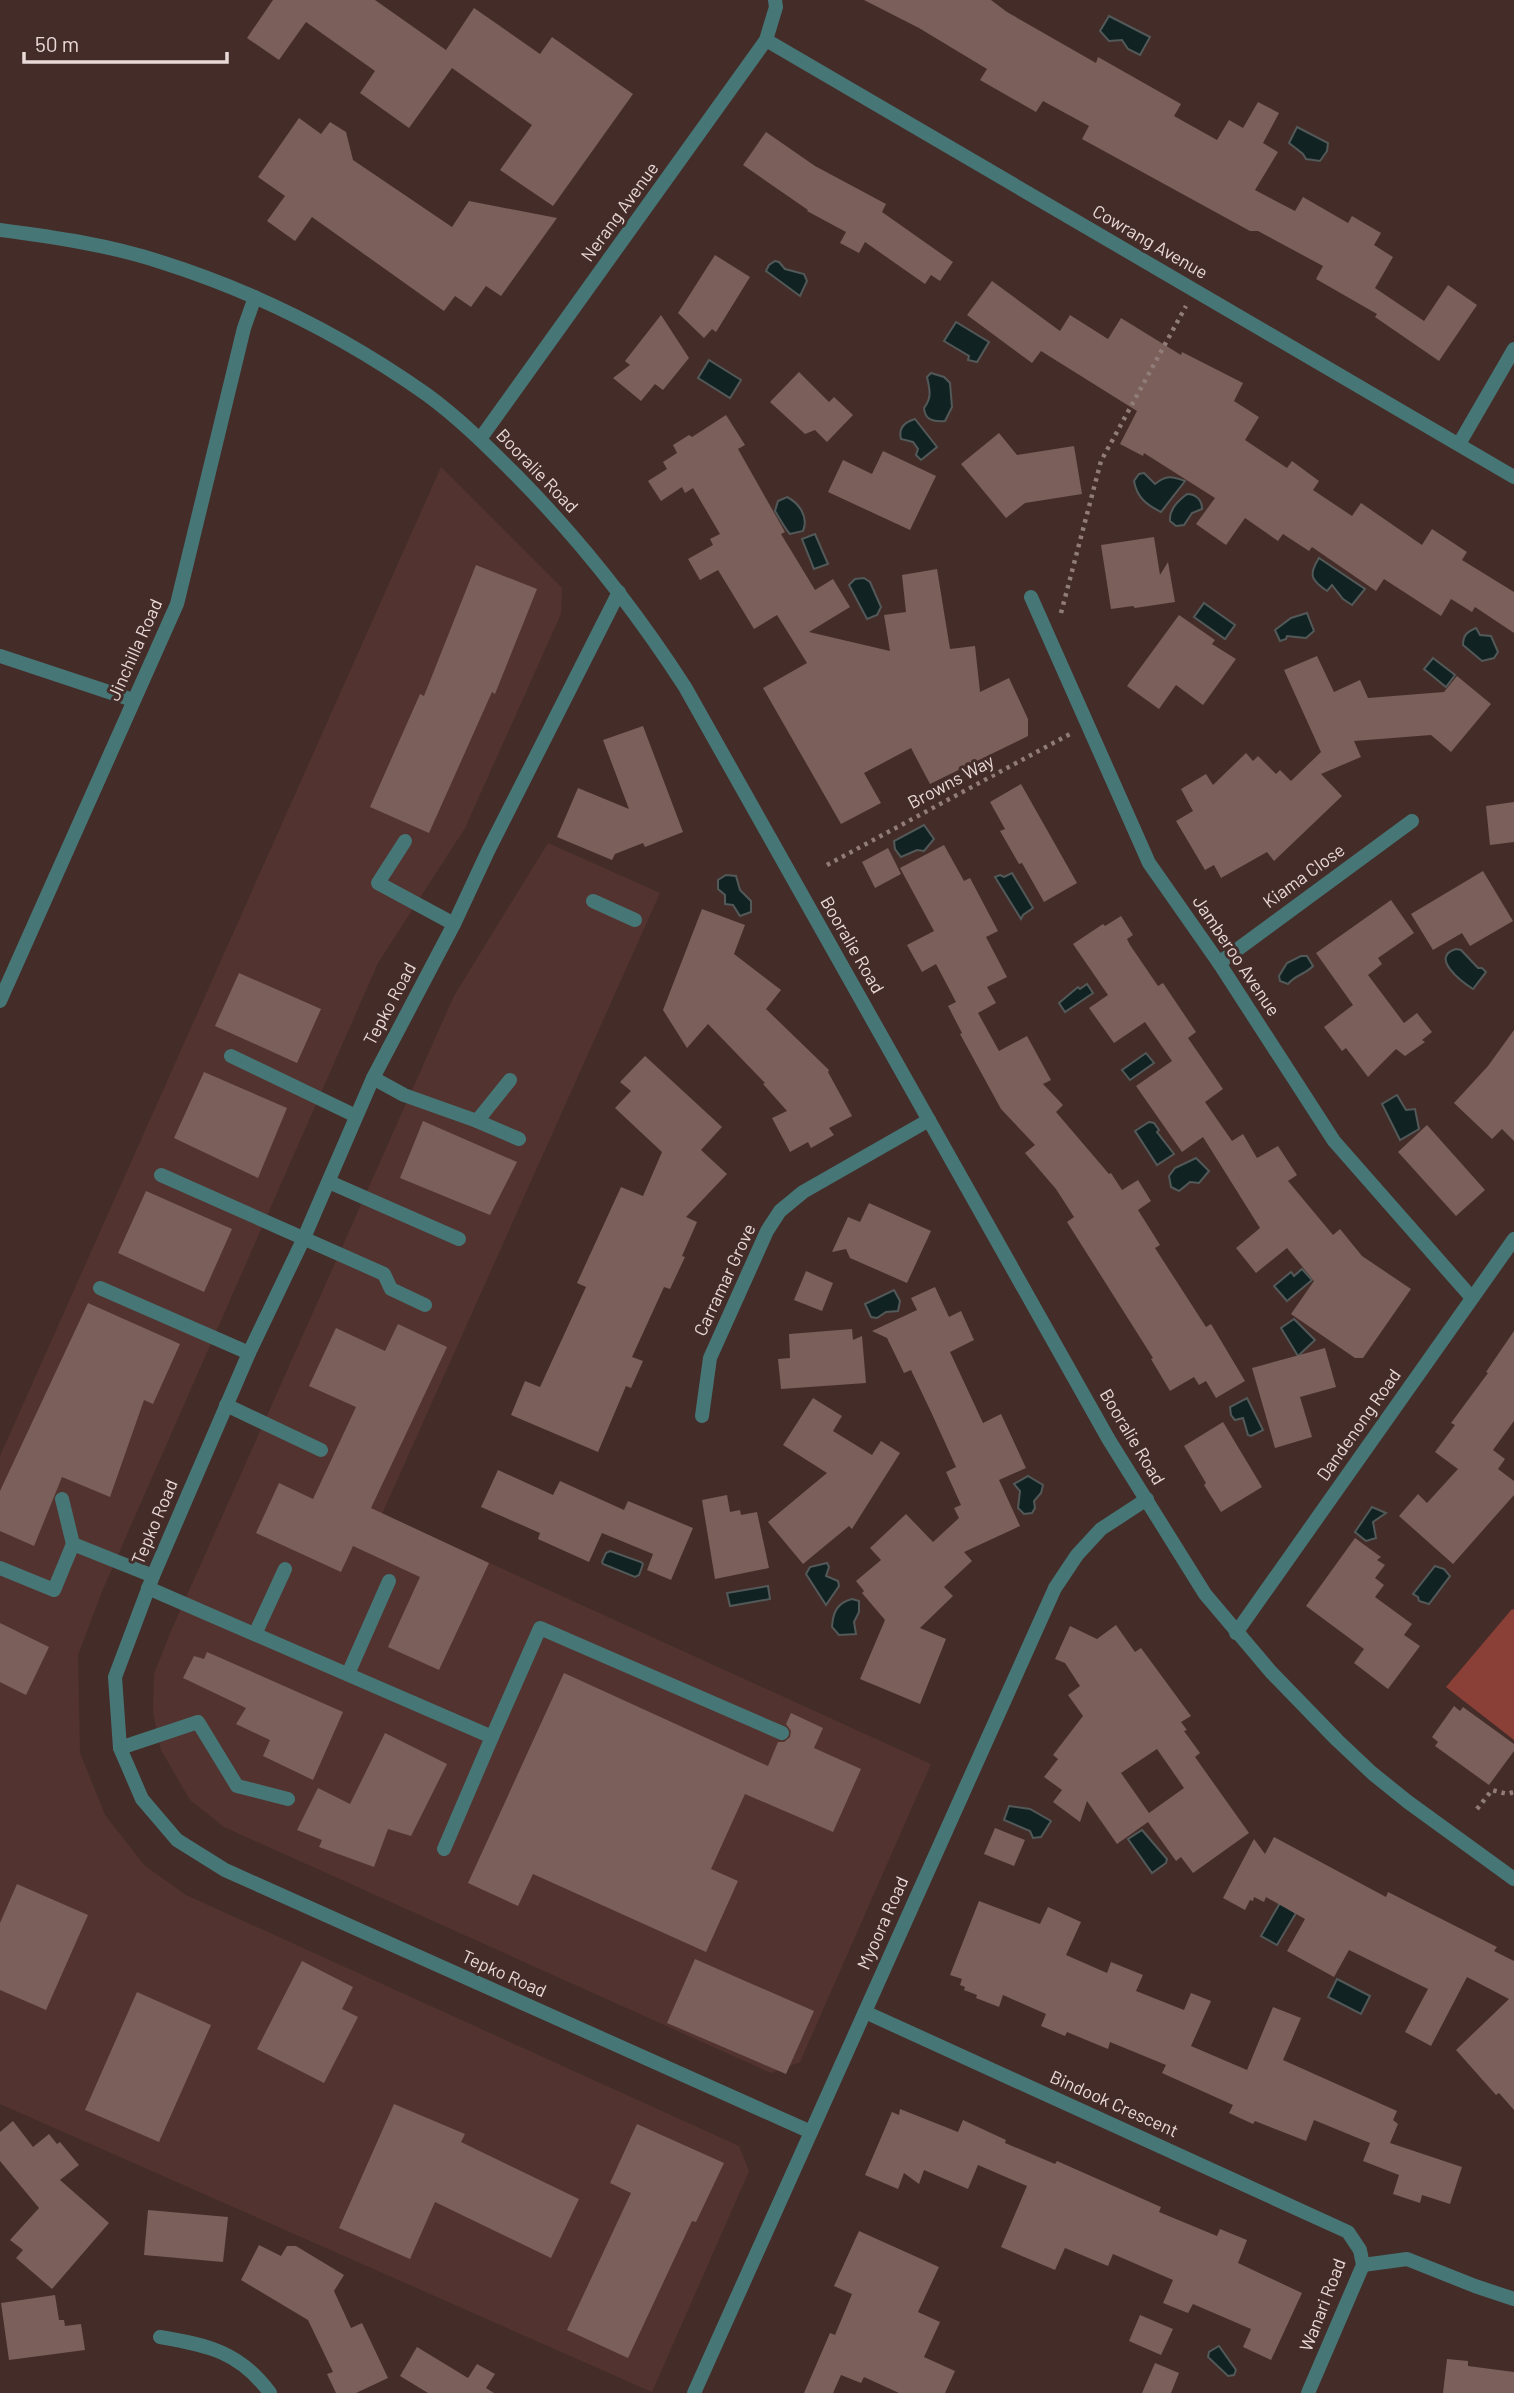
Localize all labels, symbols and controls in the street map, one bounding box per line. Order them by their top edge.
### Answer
scale bar [24,21,228,65]
text: 50 m [35,31,79,56]
street label: Nerang Avenue [576,157,663,265]
street label: Cowrang Avenue [1089,199,1212,283]
street label: Booralie Road [492,424,583,517]
street label: Jinchilla Road [102,595,166,704]
street label: Browns Way [904,749,997,813]
street label: Kiama Close [1258,838,1349,912]
street label: Jamberoo Avenue [1188,891,1285,1020]
street label: Booralie Road [816,892,889,997]
street label: Tepko Road [358,958,420,1049]
street label: Carramar Grove [688,1220,760,1339]
street label: Dandenong Road [1312,1364,1405,1485]
street label: Booralie Road [1096,1384,1170,1489]
street label: Tepko Road [126,1476,182,1568]
street label: Myoora Road [852,1873,912,1973]
street label: Tepko Road [459,1945,550,2002]
street label: Bindook Crescent [1047,2065,1182,2141]
street label: Wanari Road [1294,2255,1350,2354]

